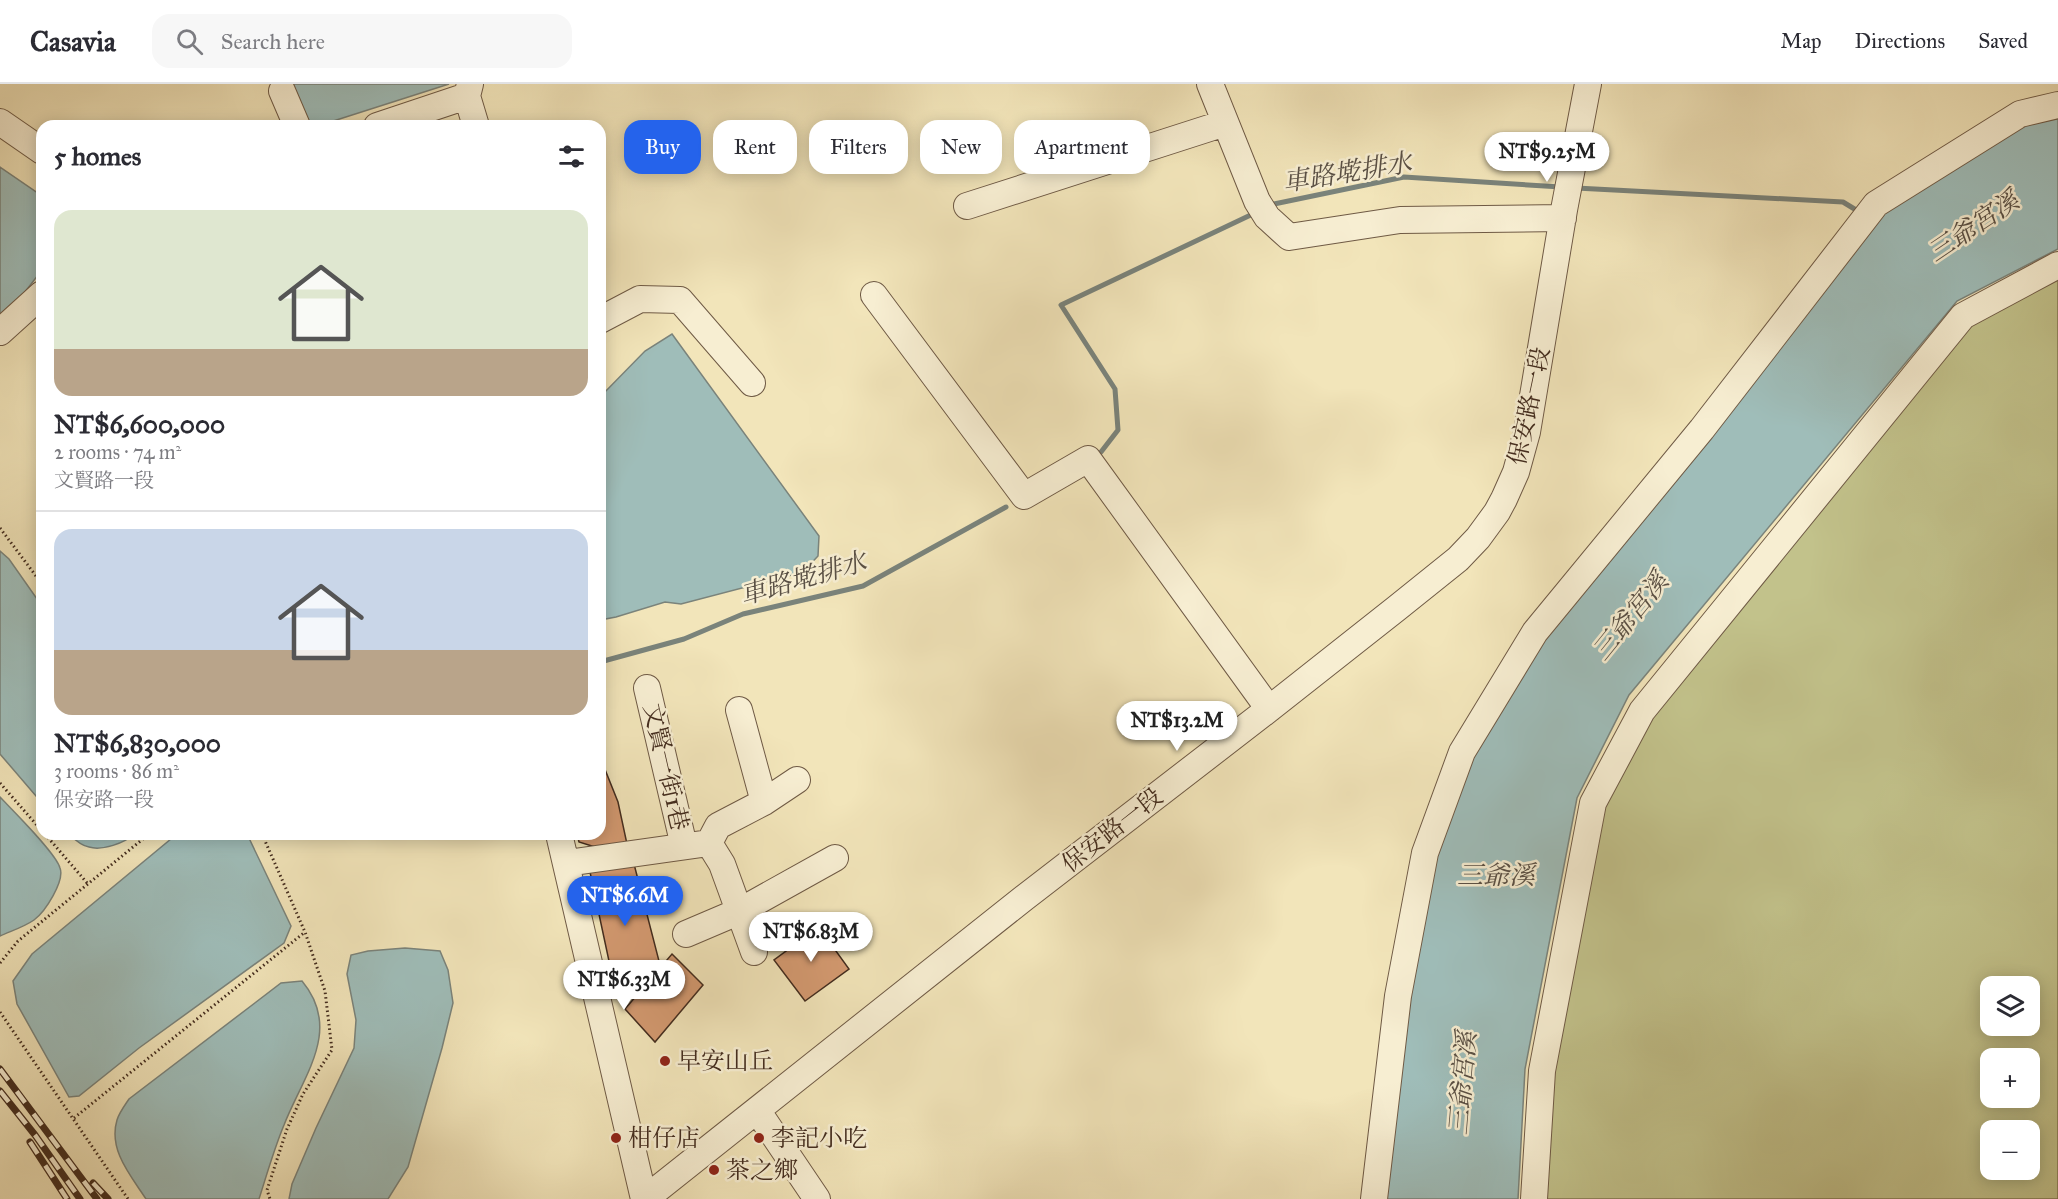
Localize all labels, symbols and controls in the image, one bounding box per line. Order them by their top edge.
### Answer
search box [152,14,572,68]
text: Casavia [30,24,116,59]
icon: search [173,25,206,58]
text: Search here [221,28,325,55]
text: Map [1781,28,1822,54]
text: Directions [1855,28,1945,54]
text: Saved [1978,28,2028,54]
chip: Buy [624,120,701,174]
chip: Rent [713,120,797,174]
chip: Filters [809,120,908,174]
chip: New [920,120,1002,174]
chip: Apartment [1014,120,1150,174]
pin: NT$9.25M [1485,132,1609,183]
text: NT$9.25M [1498,139,1596,163]
text: 5 homes [54,140,141,172]
icon: filters [555,140,588,173]
water label: 車路墘排水 [1280,146,1417,198]
water label: 三爺宮溪 [1921,182,2028,268]
icon: home [267,249,375,357]
street label: 保安路一段 [1502,344,1556,468]
text: NT$6,600,000 [54,408,225,440]
text: 2 rooms · 74 m² [54,440,181,464]
text: 文賢路一段 [54,468,154,492]
water label: 車路墘排水 [736,544,873,611]
water label: 三爺宮溪 [1585,563,1677,666]
icon: home [267,568,375,676]
street label: 文賢一街1巷 [637,701,695,833]
pin: NT$13.2M [1115,701,1239,752]
text: NT$13.2M [1130,708,1224,732]
text: NT$6,830,000 [54,727,221,759]
text: 3 rooms · 86 m² [54,759,179,783]
street label: 保安路一段 [1055,781,1169,879]
text: 保安路一段 [54,787,154,811]
water label: 三爺溪 [1457,859,1538,891]
pin: NT$6.6M [570,876,680,927]
text: NT$6.6M [581,883,669,907]
pin: NT$6.83M [749,912,873,963]
text: NT$6.83M [763,919,859,943]
pin: NT$6.33M [562,960,686,1011]
text: NT$6.33M [577,967,671,991]
map controls [1980,976,2040,1180]
button: layers [1980,976,2040,1036]
water label: 三爺宮溪 [1442,1027,1483,1136]
place label: 早安山丘 [677,1046,773,1076]
button: + [1980,1048,2040,1108]
marker: 早安山丘 [658,1054,672,1068]
button: − [1980,1120,2040,1180]
place label: 柑仔店 [628,1123,700,1153]
place label: 李記小吃 [771,1123,867,1153]
marker: 柑仔店 [609,1131,623,1145]
marker: 李記小吃 [752,1131,766,1145]
place label: 茶之鄉 [726,1155,798,1185]
marker: 茶之鄉 [707,1163,721,1177]

